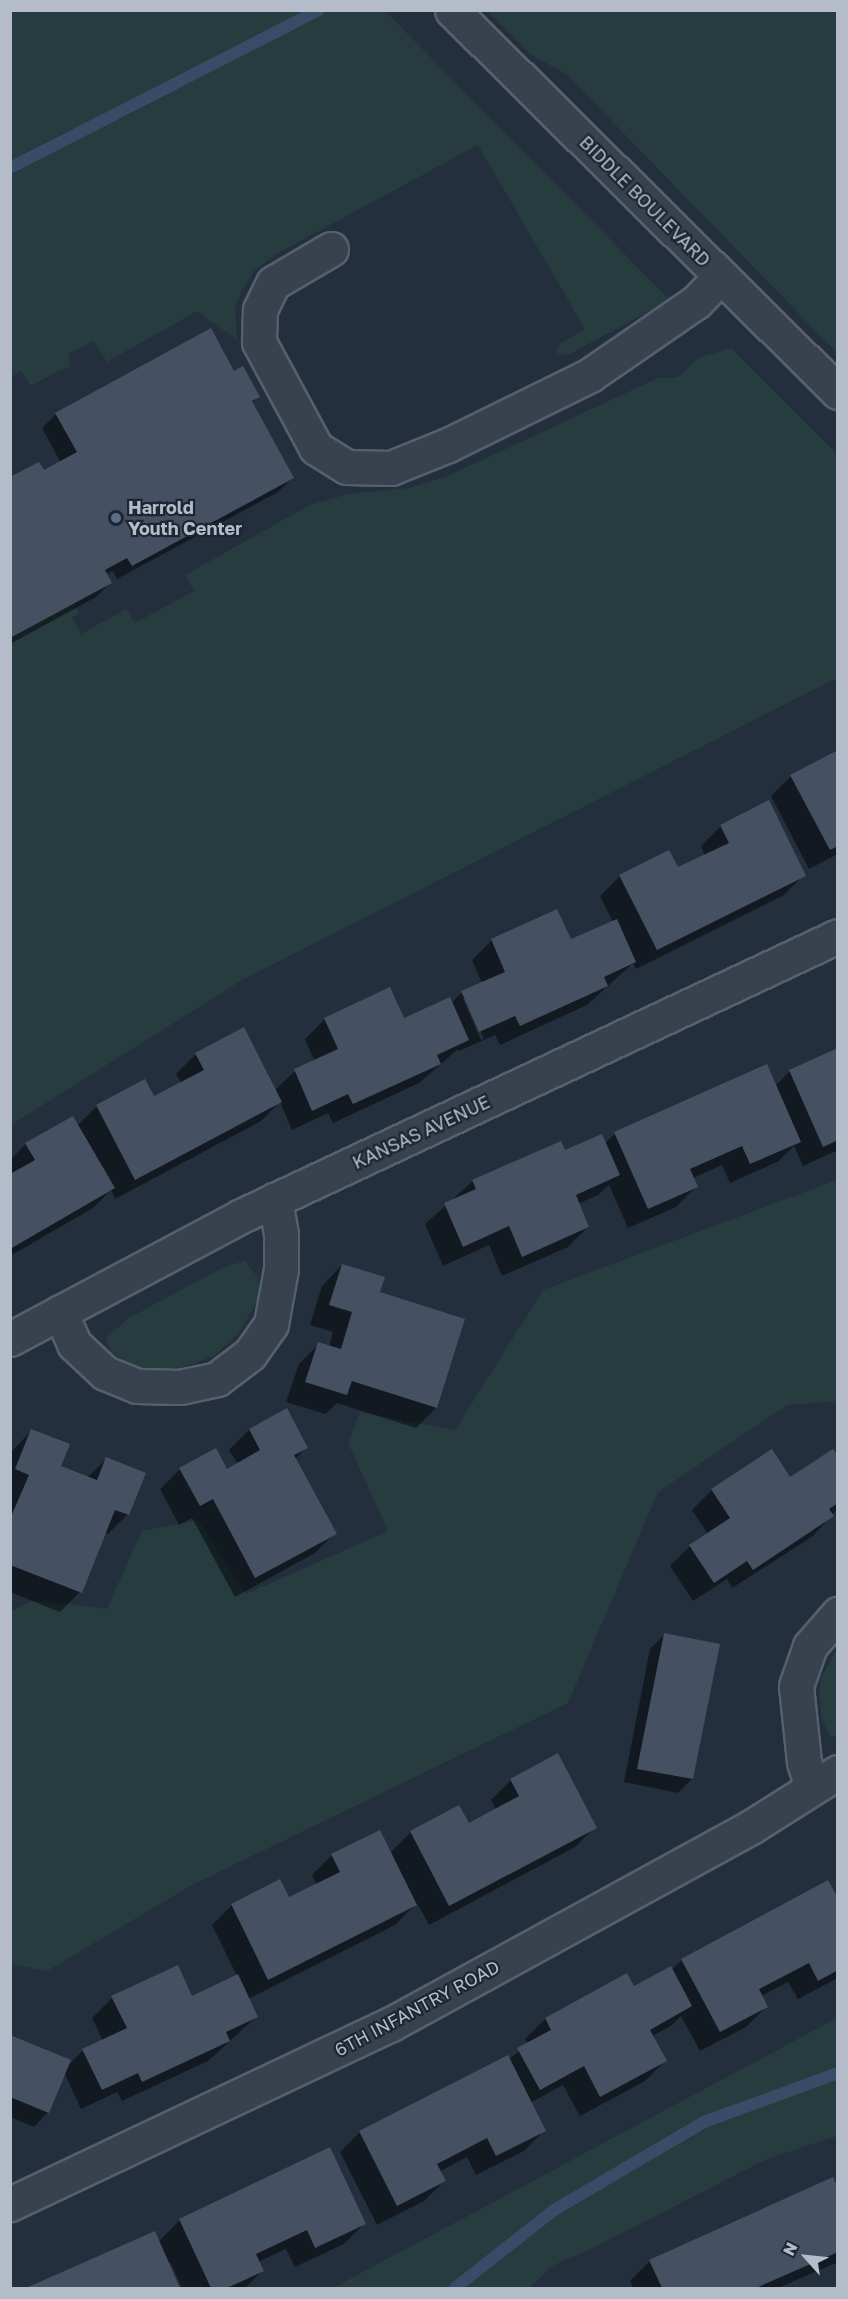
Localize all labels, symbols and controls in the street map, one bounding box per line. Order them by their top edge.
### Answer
street label: BIDDLE BOULEVARD [575,131,715,271]
place label: Harrold Youth Center [128,497,242,540]
marker: Harrold Youth Center [109,511,123,525]
street label: KANSAS AVENUE [349,1091,493,1173]
street label: 6TH INFANTRY ROAD [331,1955,503,2061]
north arrow [776,2227,836,2287]
text: N [778,2239,802,2259]

